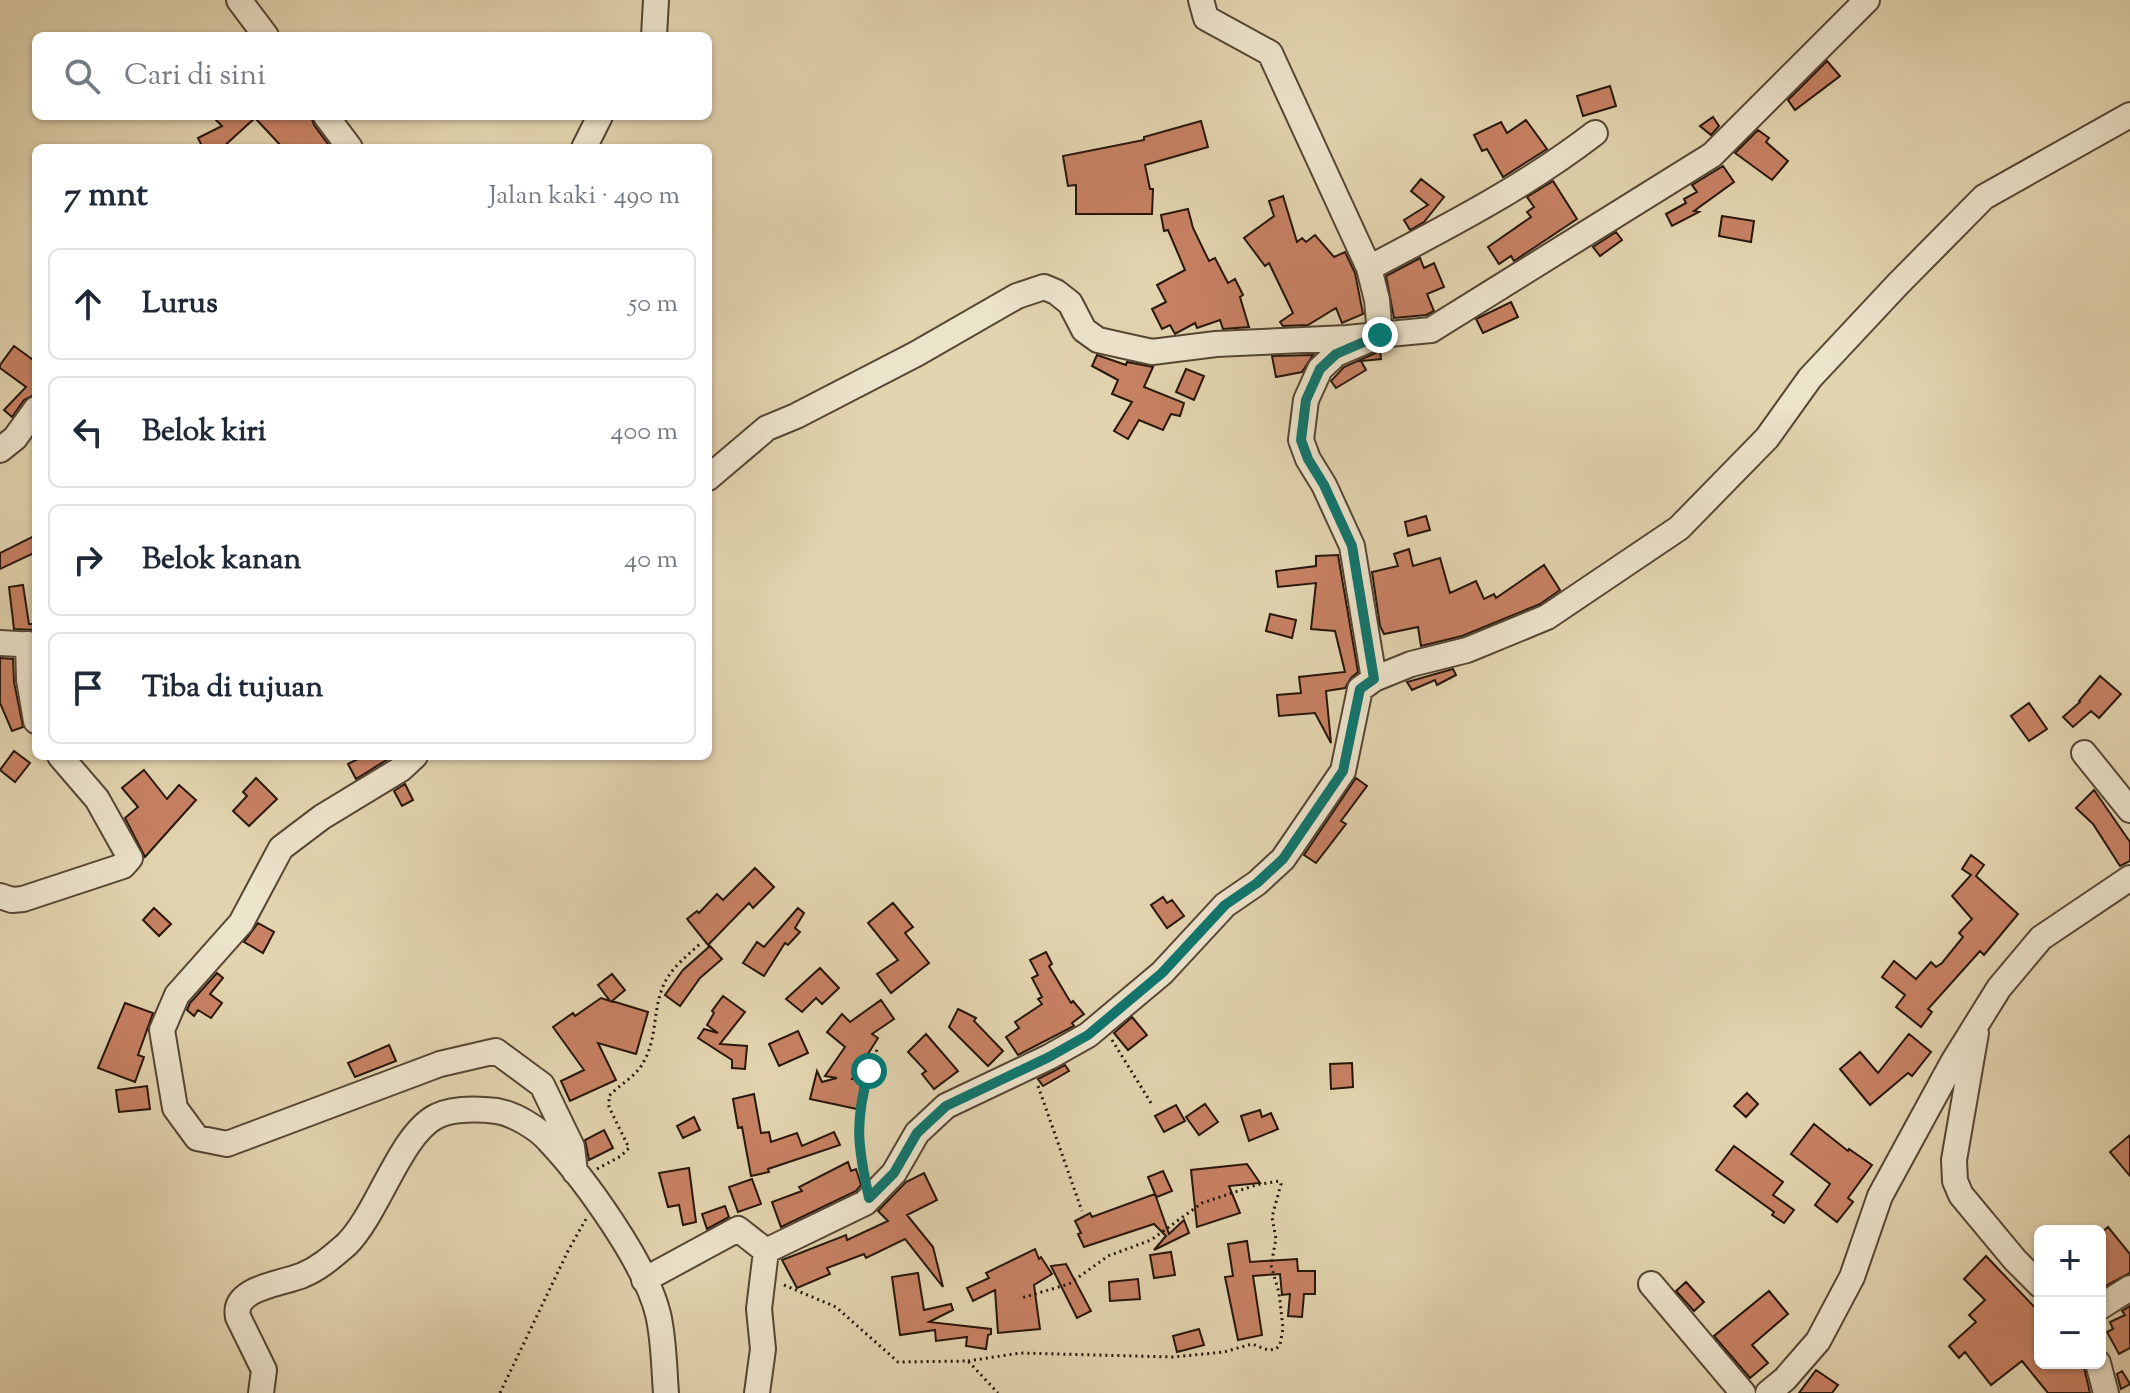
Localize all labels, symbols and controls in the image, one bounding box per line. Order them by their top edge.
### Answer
search box [32,32,712,120]
icon: search [60,54,104,98]
text: Cari di sini [124,55,266,98]
text: 7 mnt [64,172,148,221]
text: Jalan kaki · 490 m [489,178,680,215]
icon: ahead [66,282,110,326]
text: Lurus [142,283,218,326]
text: 50 m [628,286,678,323]
route end [1362,317,1398,353]
icon: left [66,410,110,454]
text: Belok kiri [142,411,266,454]
text: 400 m [611,414,678,451]
icon: right [66,538,110,582]
text: Belok kanan [142,539,301,582]
text: 40 m [624,542,678,579]
icon: arrive [66,666,110,710]
text: Tiba di tujuan [142,667,323,710]
route start [851,1053,887,1089]
map controls [2034,1225,2106,1369]
button: + [2034,1225,2106,1297]
button: − [2034,1297,2106,1369]

